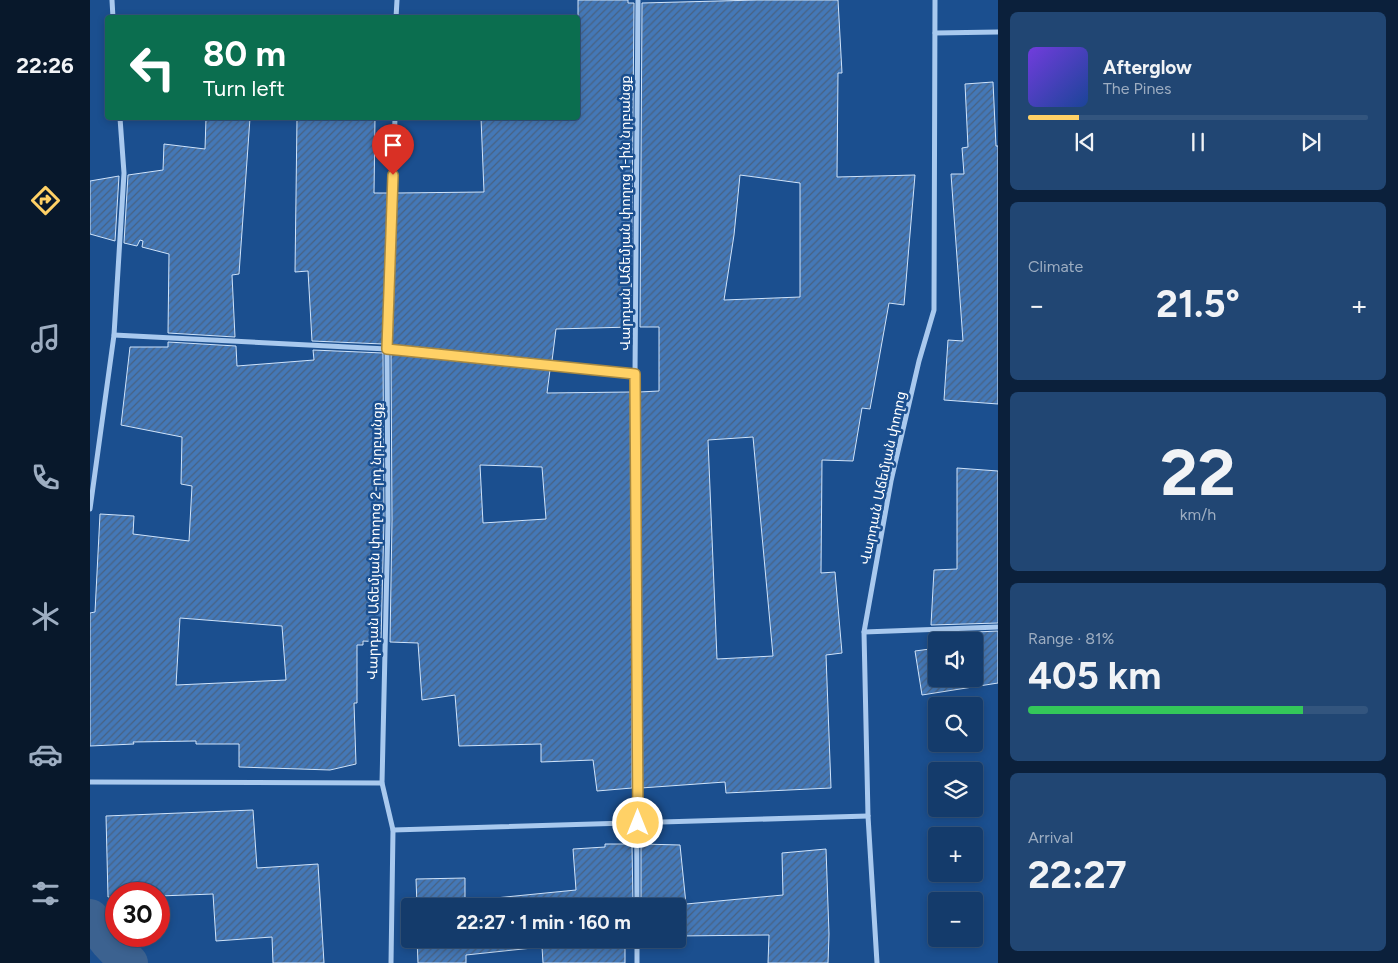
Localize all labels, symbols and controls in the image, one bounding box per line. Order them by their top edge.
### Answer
text: 80 m [203,33,286,75]
icon: left [120,35,185,100]
text: 22:26 [16,52,74,79]
text: Afterglow [1103,56,1192,79]
text: Turn left [203,75,285,102]
street label: Վարդան Աճեմյան փողոց 1-ին նրբանցք [617,75,634,351]
text: The Pines [1103,79,1172,98]
pin [372,124,414,175]
icon: previous [1071,128,1099,156]
icon: pause [1184,128,1212,156]
icon: next [1297,128,1325,156]
icon: arrive [379,131,407,159]
icon: directions [28,183,63,218]
text: Climate [1028,257,1083,276]
text: 21.5° [1156,281,1240,327]
text: − [1028,288,1045,322]
text: + [1351,288,1368,322]
icon: music [28,321,63,356]
street label: Վարդան Աճեմյան փողոց [856,390,910,566]
street label: Վարդան Աճեմյան փողոց 2-րդ նրբանցք [364,402,386,680]
text: 22 [1160,433,1236,511]
icon: phone [28,460,63,495]
text: km/h [1180,505,1216,524]
icon: climate [28,599,63,634]
text: Range · 81% [1028,629,1114,648]
map controls [928,632,983,947]
button: sound [928,632,983,687]
text: 405 km [1028,653,1161,699]
button: search [928,697,983,752]
icon: car [28,737,63,772]
button: layers [928,762,983,817]
position arrow [611,796,663,848]
button: + [928,827,983,882]
text: Arrival [1028,828,1073,847]
text: 22:27 [1028,852,1127,898]
icon: filters [28,876,63,911]
speed limit sign: 30 [105,882,170,947]
button: − [928,892,983,947]
text: 22:27 · 1 min · 160 m [456,911,631,934]

